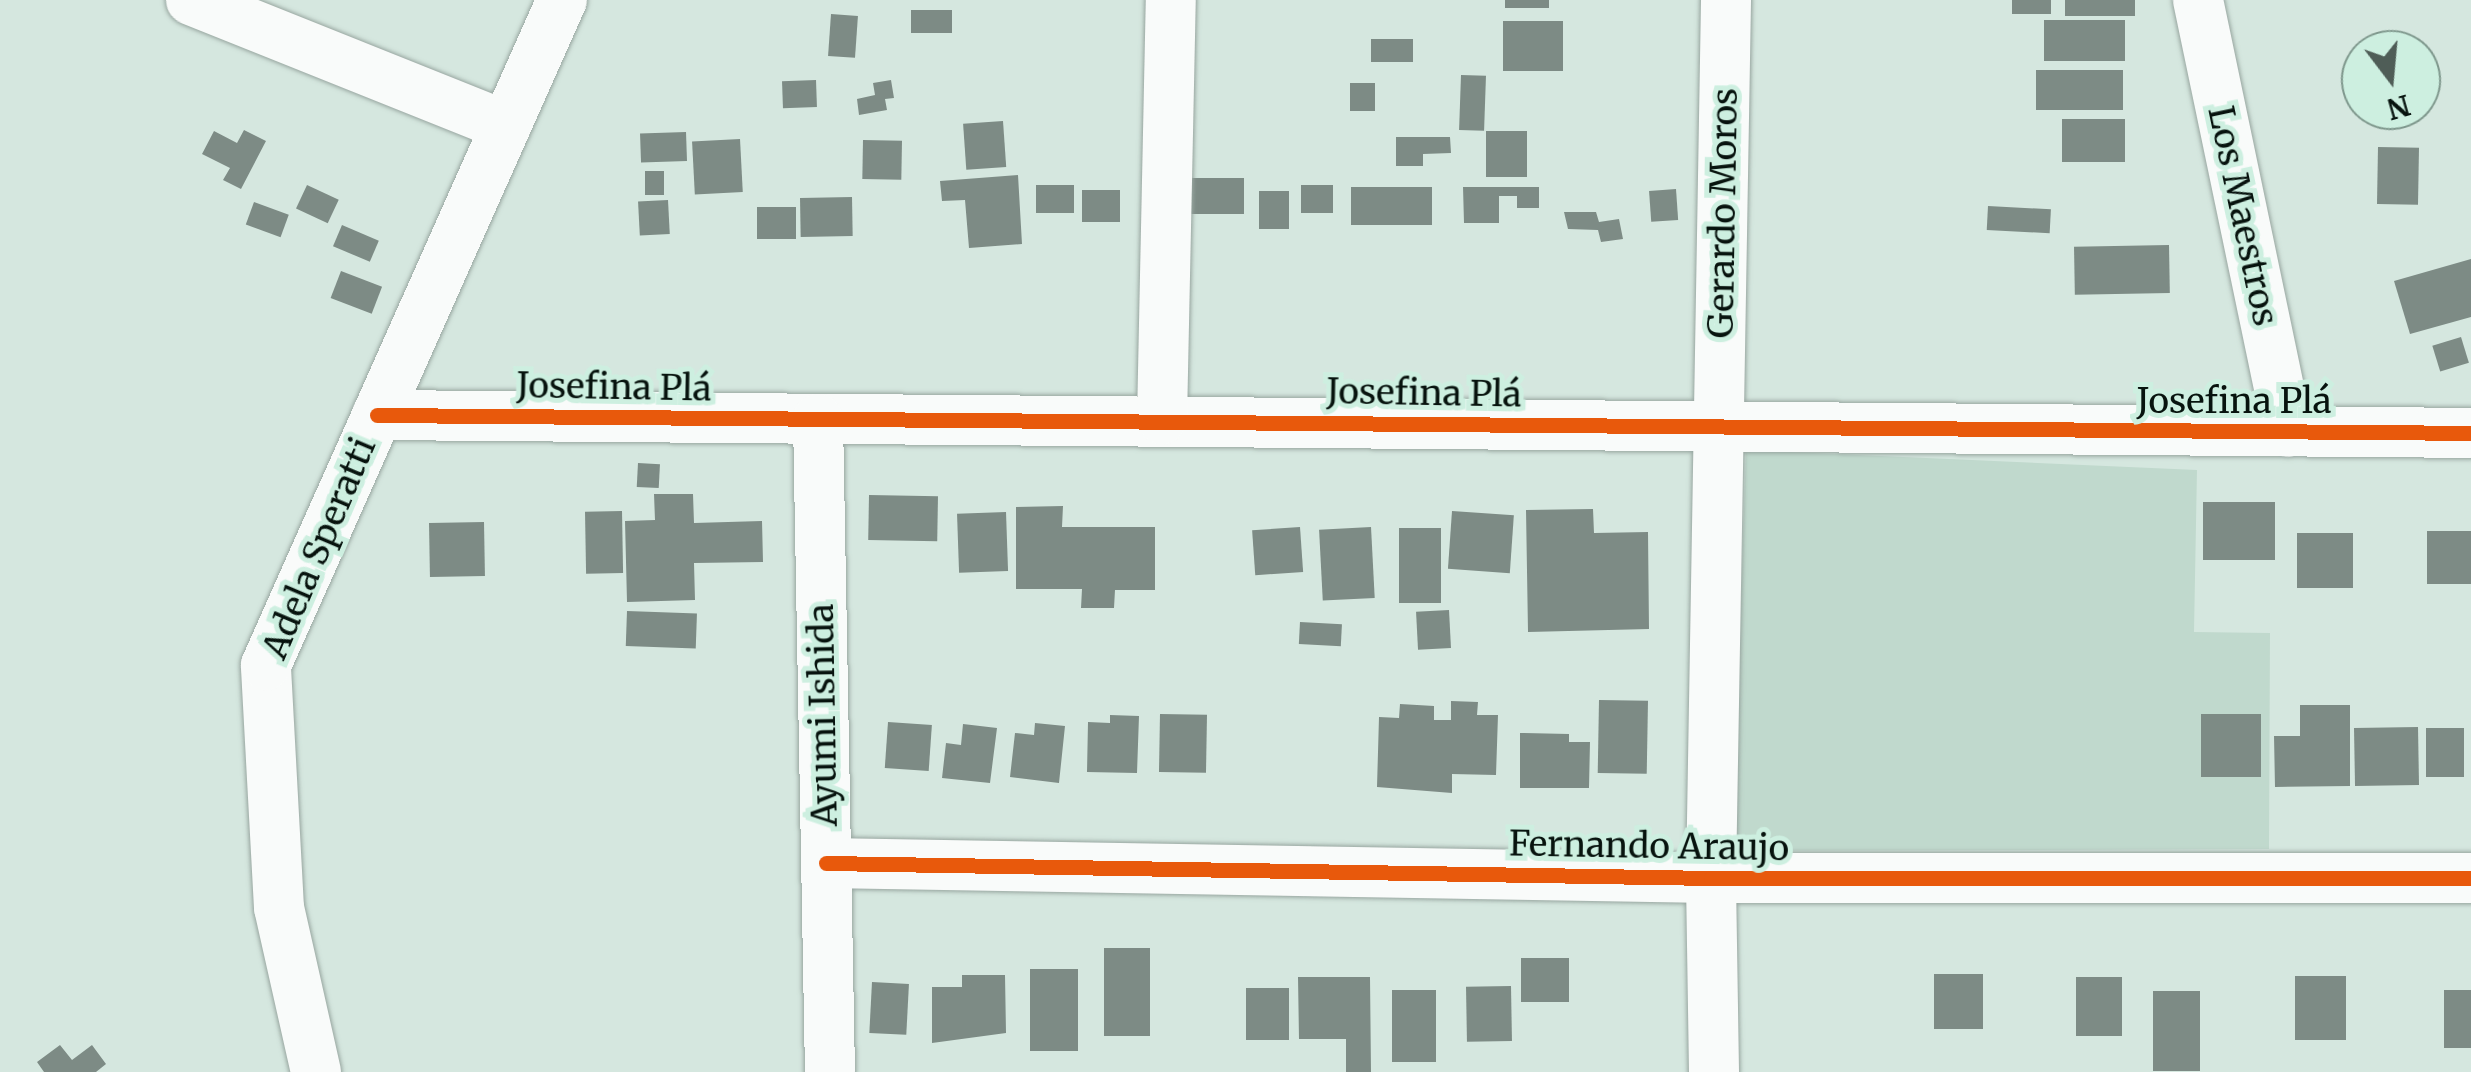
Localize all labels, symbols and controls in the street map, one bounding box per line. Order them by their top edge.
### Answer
north arrow [2341,30,2441,130]
text: N [2383,87,2414,127]
street label: Gerardo Moros [1700,88,1746,338]
street label: Los Maestros [2199,102,2287,330]
street label: Josefina Plá [516,364,712,410]
street label: Josefina Plá [1326,370,1522,416]
street label: Josefina Plá [2136,380,2332,422]
street label: Adela Speratti [254,431,384,665]
street label: Ayumi Ishida [800,603,846,827]
street label: Fernando Araujo [1509,823,1789,869]

